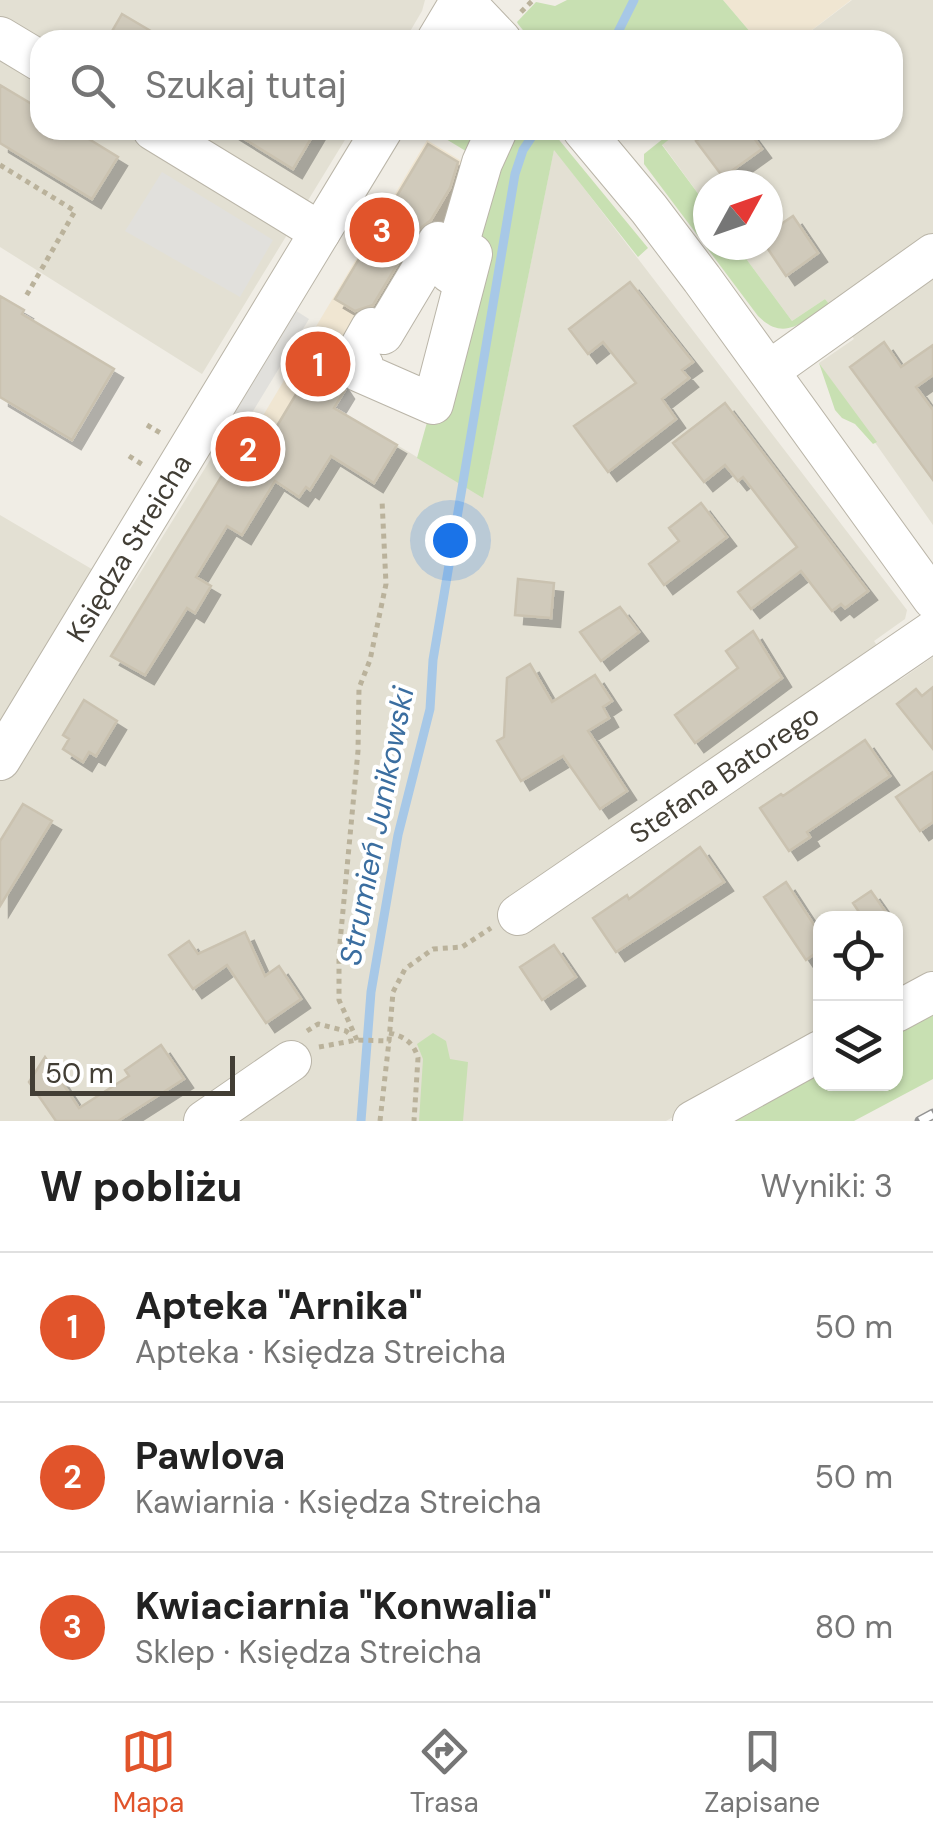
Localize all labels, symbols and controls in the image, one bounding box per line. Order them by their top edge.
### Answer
search box [30,30,903,140]
icon: search [65,58,120,113]
text: Szukaj tutaj [145,60,347,110]
north arrow [693,170,783,260]
pin: 3 [350,192,414,268]
pin: 1 [286,326,350,402]
pin: 2 [216,412,280,486]
street label: Księdza Streicha [58,448,200,649]
your location [425,515,476,566]
water label: Strumień Junikowski [330,683,423,968]
street label: Stefana Batorego [623,696,827,852]
map controls [813,911,903,1091]
button: locate [813,911,903,1001]
button: layers [813,1001,903,1091]
scale bar [30,1051,235,1096]
text: 50 m [45,1055,114,1092]
text: W pobliżu [40,1159,242,1214]
text: Wyniki: 3 [760,1165,893,1207]
text: Apteka "Arnika" [135,1281,423,1331]
text: 1 [67,1306,78,1348]
text: 50 m [815,1306,893,1348]
text: Apteka · Księdza Streicha [135,1331,506,1373]
text: Pawlova [135,1431,285,1481]
text: 2 [63,1456,82,1498]
text: 50 m [815,1456,893,1498]
text: Kawiarnia · Księdza Streicha [135,1481,541,1523]
text: Kwiaciarnia "Konwalia" [135,1581,552,1631]
text: 3 [63,1606,82,1648]
text: 80 m [815,1606,893,1648]
text: Sklep · Księdza Streicha [135,1631,482,1673]
tab: Mapa [113,1724,184,1821]
tab: Trasa [410,1724,479,1821]
tab: Zapisane [704,1724,820,1821]

